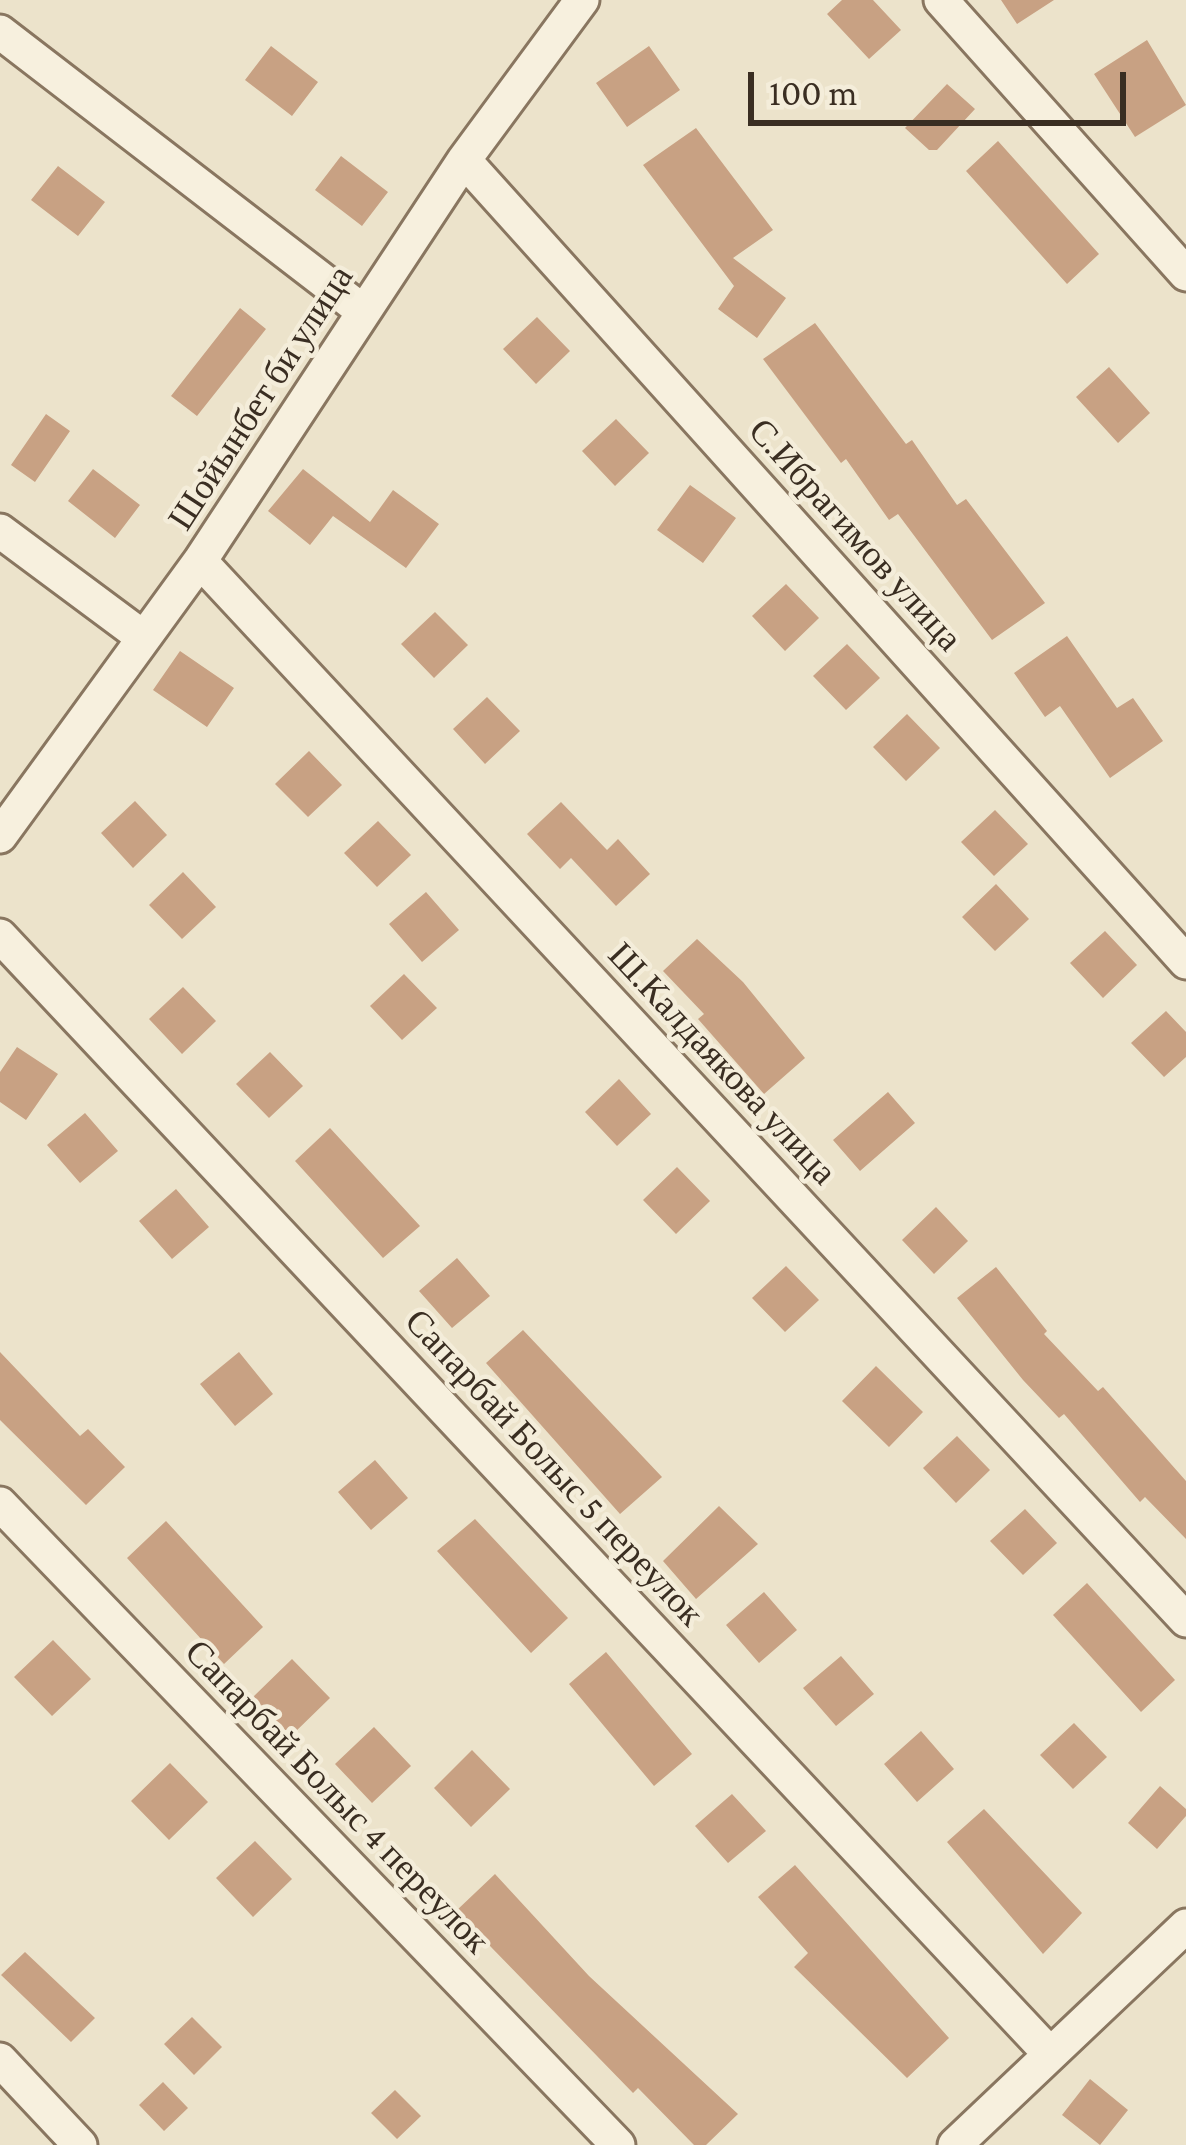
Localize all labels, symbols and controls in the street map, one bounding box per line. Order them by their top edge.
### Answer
scale bar [754,48,1132,122]
text: 100 m [769,73,857,113]
street label: Шойынбет би улица [159,258,363,538]
street label: С.Ибрагимов улица [739,410,971,660]
street label: Ш.Калдаякова улица [599,934,845,1194]
street label: Сапарбай Болыс 5 переулок [396,1300,712,1636]
street label: Сапарбай Болыс 4 переулок [176,1631,498,1963]

